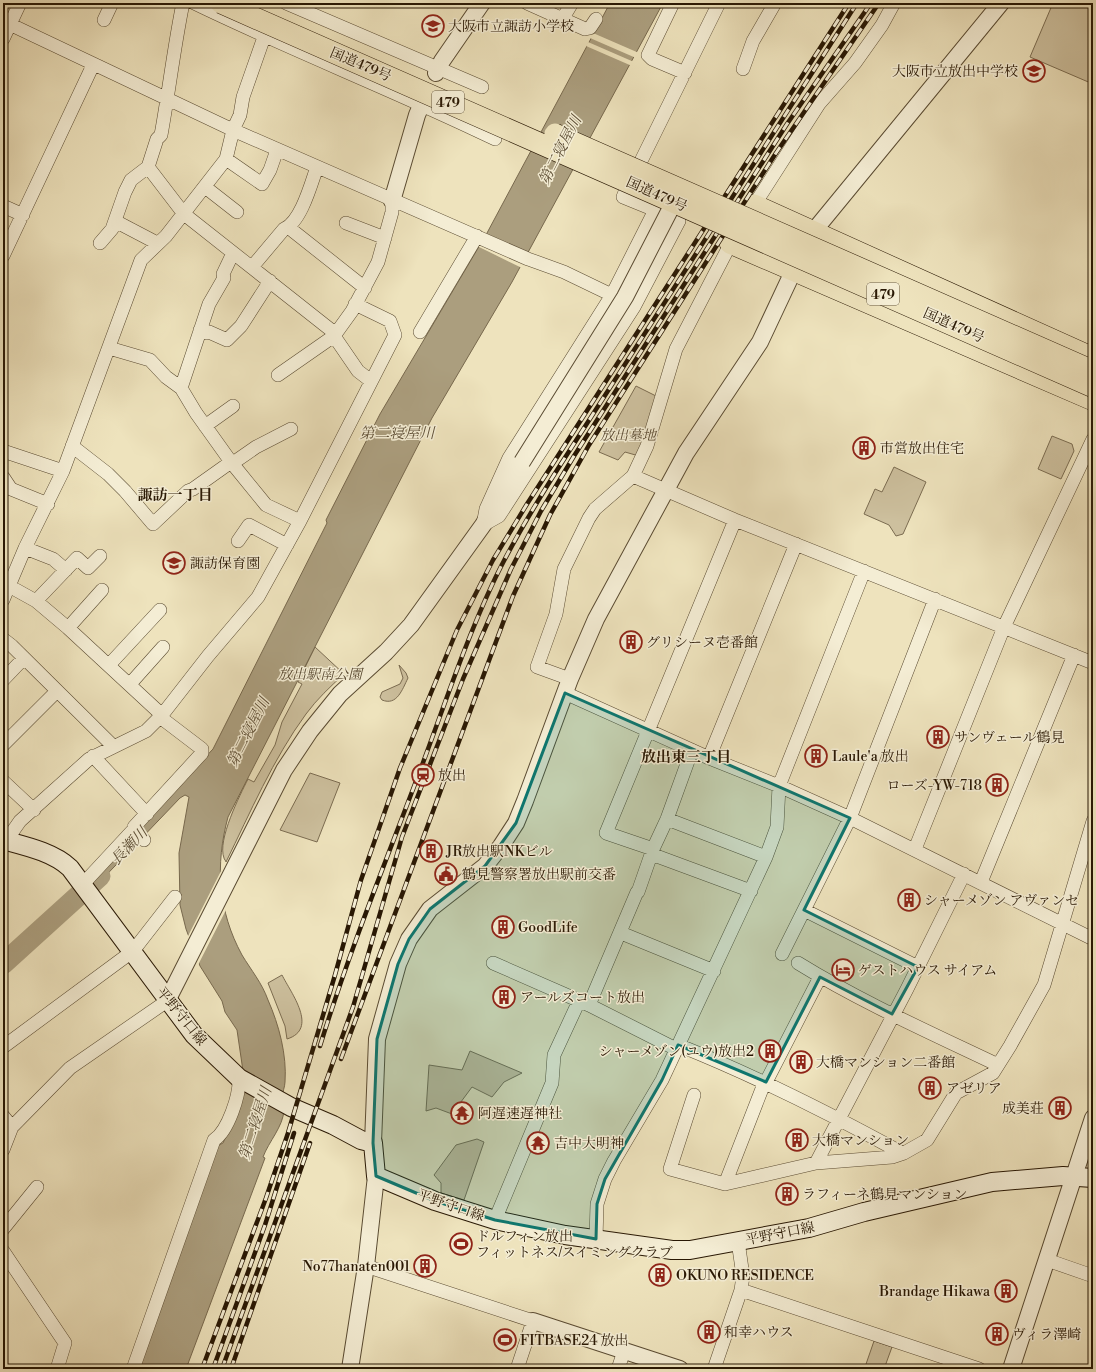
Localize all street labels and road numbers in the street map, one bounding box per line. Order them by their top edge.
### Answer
street label: 国道479号 [327,44,394,86]
road number: 479 [432,91,464,113]
street label: 国道479号 [623,173,690,216]
road number: 479 [867,283,899,305]
street label: 国道479号 [920,304,987,347]
street label: 平野守口線 [152,984,210,1049]
street label: 平野守口線 [415,1186,487,1226]
street label: 平野守口線 [744,1218,816,1249]

